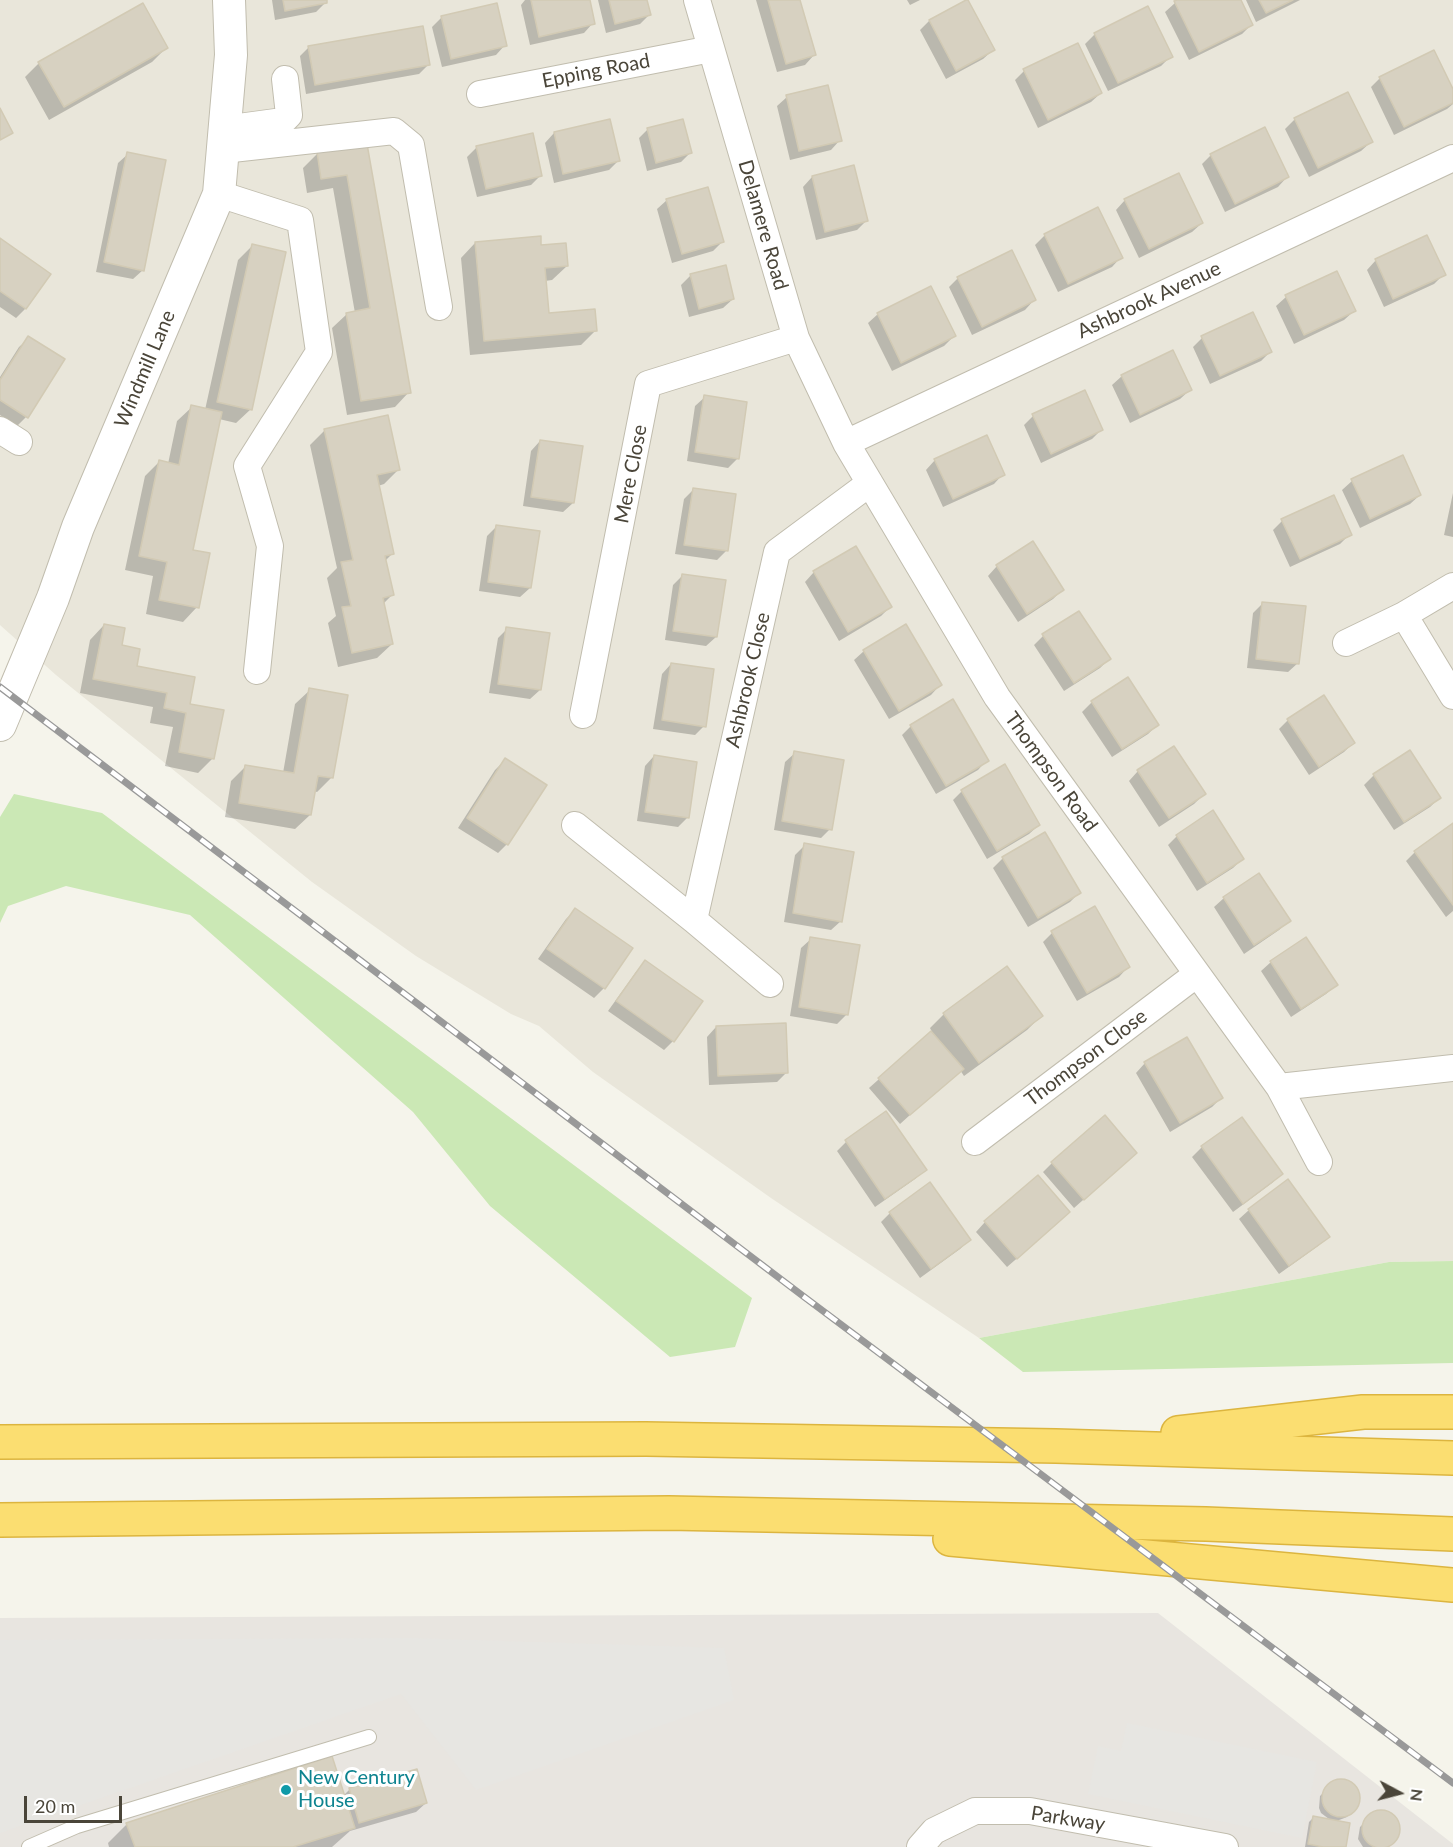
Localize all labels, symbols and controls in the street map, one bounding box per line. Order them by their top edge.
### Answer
street label: Epping Road [540,49,652,93]
street label: Delamere Road [733,157,793,293]
street label: Ashbrook Avenue [1073,256,1225,344]
street label: Windmill Lane [109,307,181,431]
street label: Mere Close [610,423,652,525]
street label: Ashbrook Close [721,610,775,750]
street label: Thompson Road [999,707,1103,837]
street label: Thompson Close [1020,1004,1152,1112]
north arrow [1369,1763,1429,1823]
place label: New Century House [298,1766,415,1813]
marker: New Century House [279,1783,293,1797]
scale bar [27,1784,124,1822]
text: N [1407,1788,1428,1803]
text: 20 m [35,1795,75,1817]
street label: Parkway [1029,1801,1107,1837]

